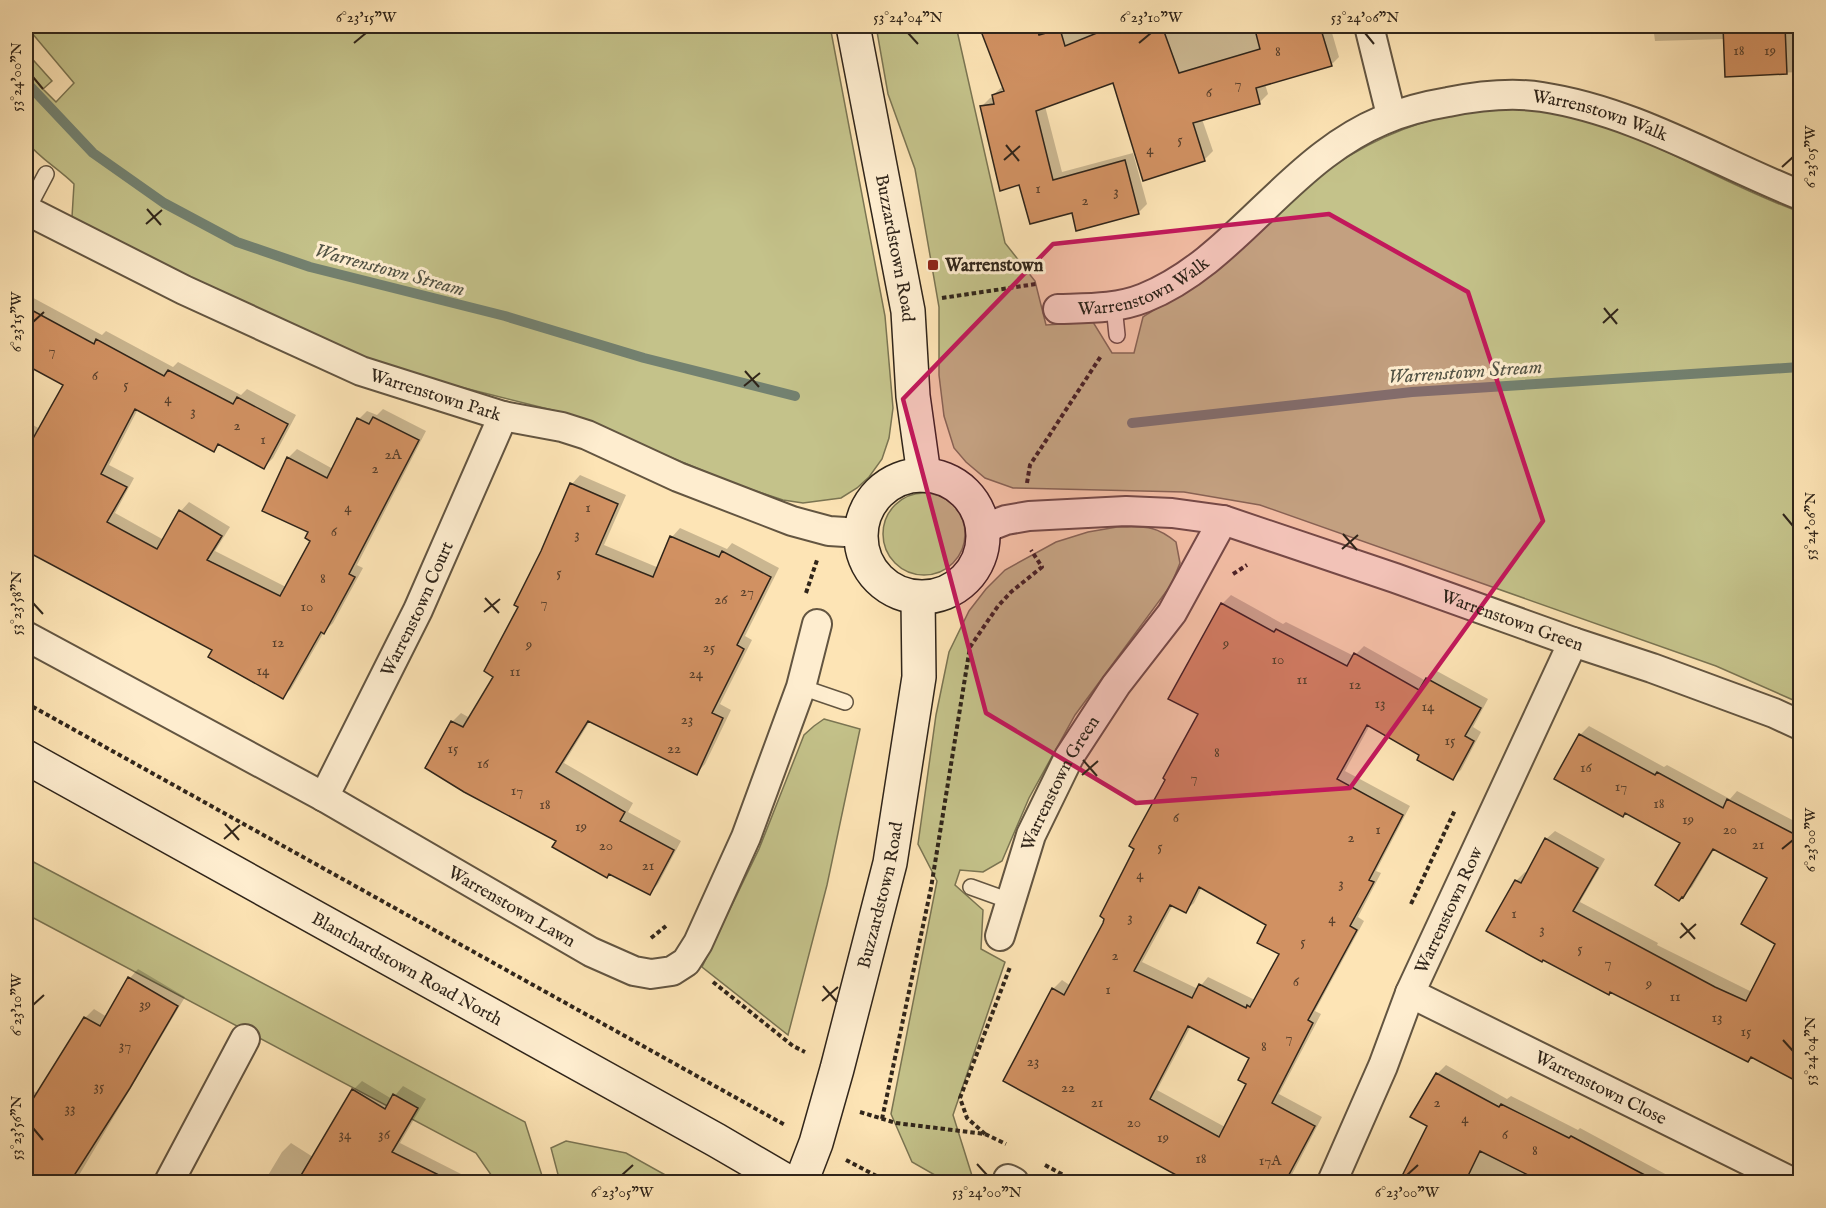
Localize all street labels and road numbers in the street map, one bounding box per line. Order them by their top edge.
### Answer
street label: Warrenstown Walk [1531,86,1671,148]
street label: Buzzardstown Road [869,172,919,323]
street label: Warrenstown Walk [1077,252,1215,322]
street label: Warrenstown Park [367,364,504,428]
street label: Warrenstown Court [376,538,460,681]
street label: Warrenstown Green [1438,586,1586,658]
street label: Warrenstown Green [1017,712,1106,853]
street label: Buzzardstown Road [853,820,909,971]
street label: Warrenstown Row [1411,843,1490,978]
street label: Warrenstown Lawn [443,861,580,954]
street label: Blanchardstown Road North [307,908,506,1032]
street label: Warrenstown Close [1530,1047,1670,1131]

